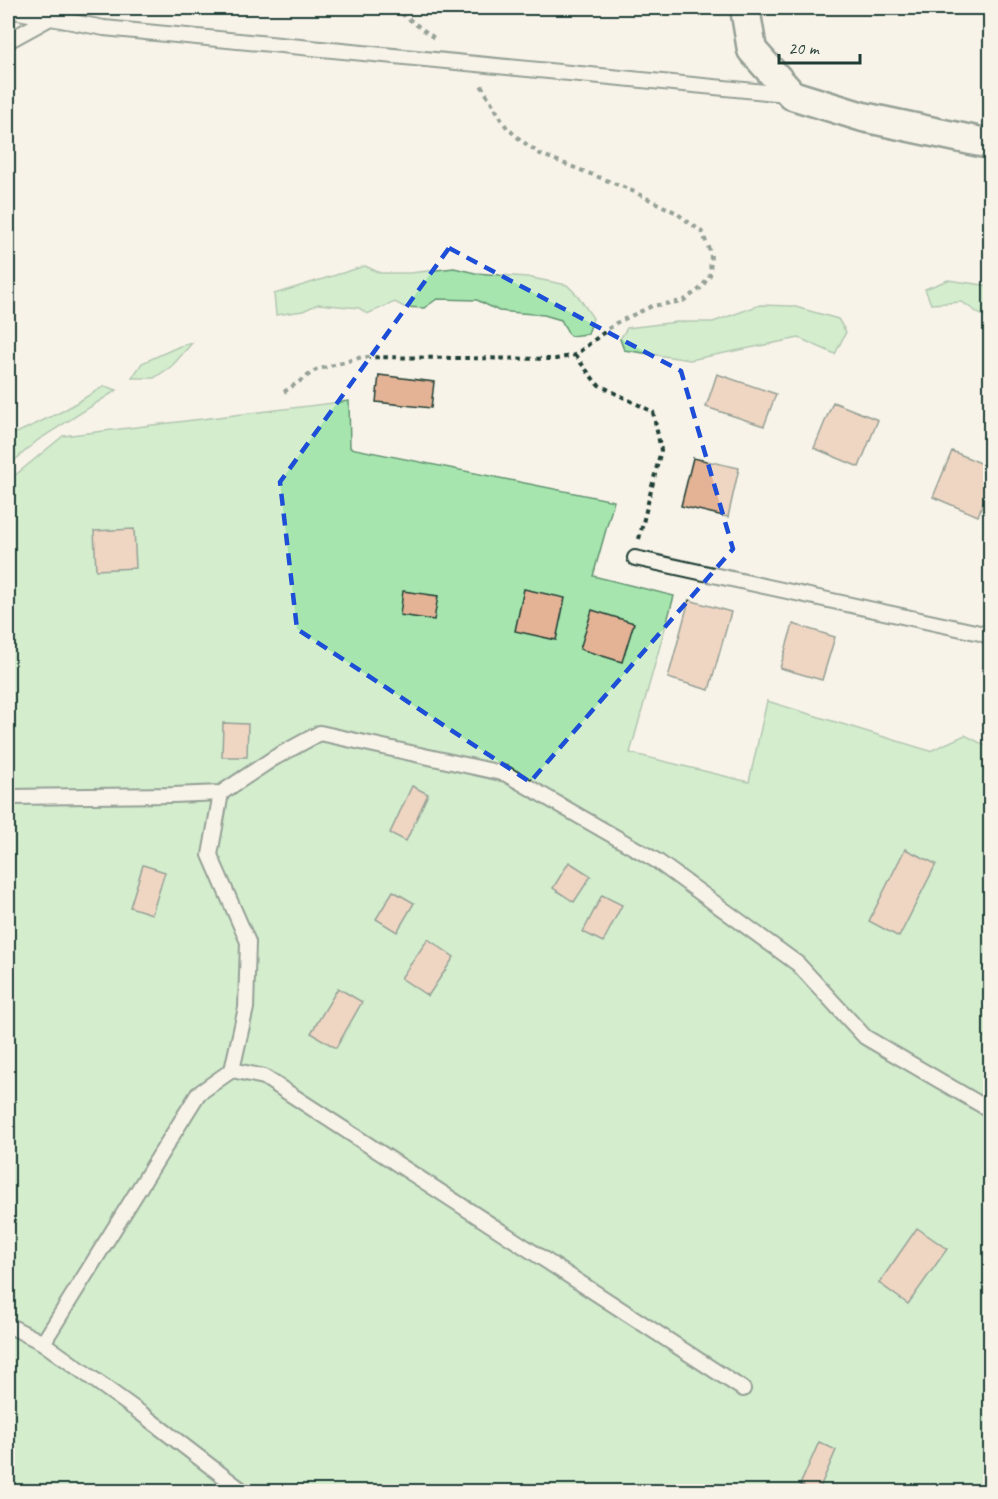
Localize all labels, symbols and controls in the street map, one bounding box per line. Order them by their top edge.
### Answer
scale bar [779,27,860,65]
text: 20 m [788,37,821,59]

